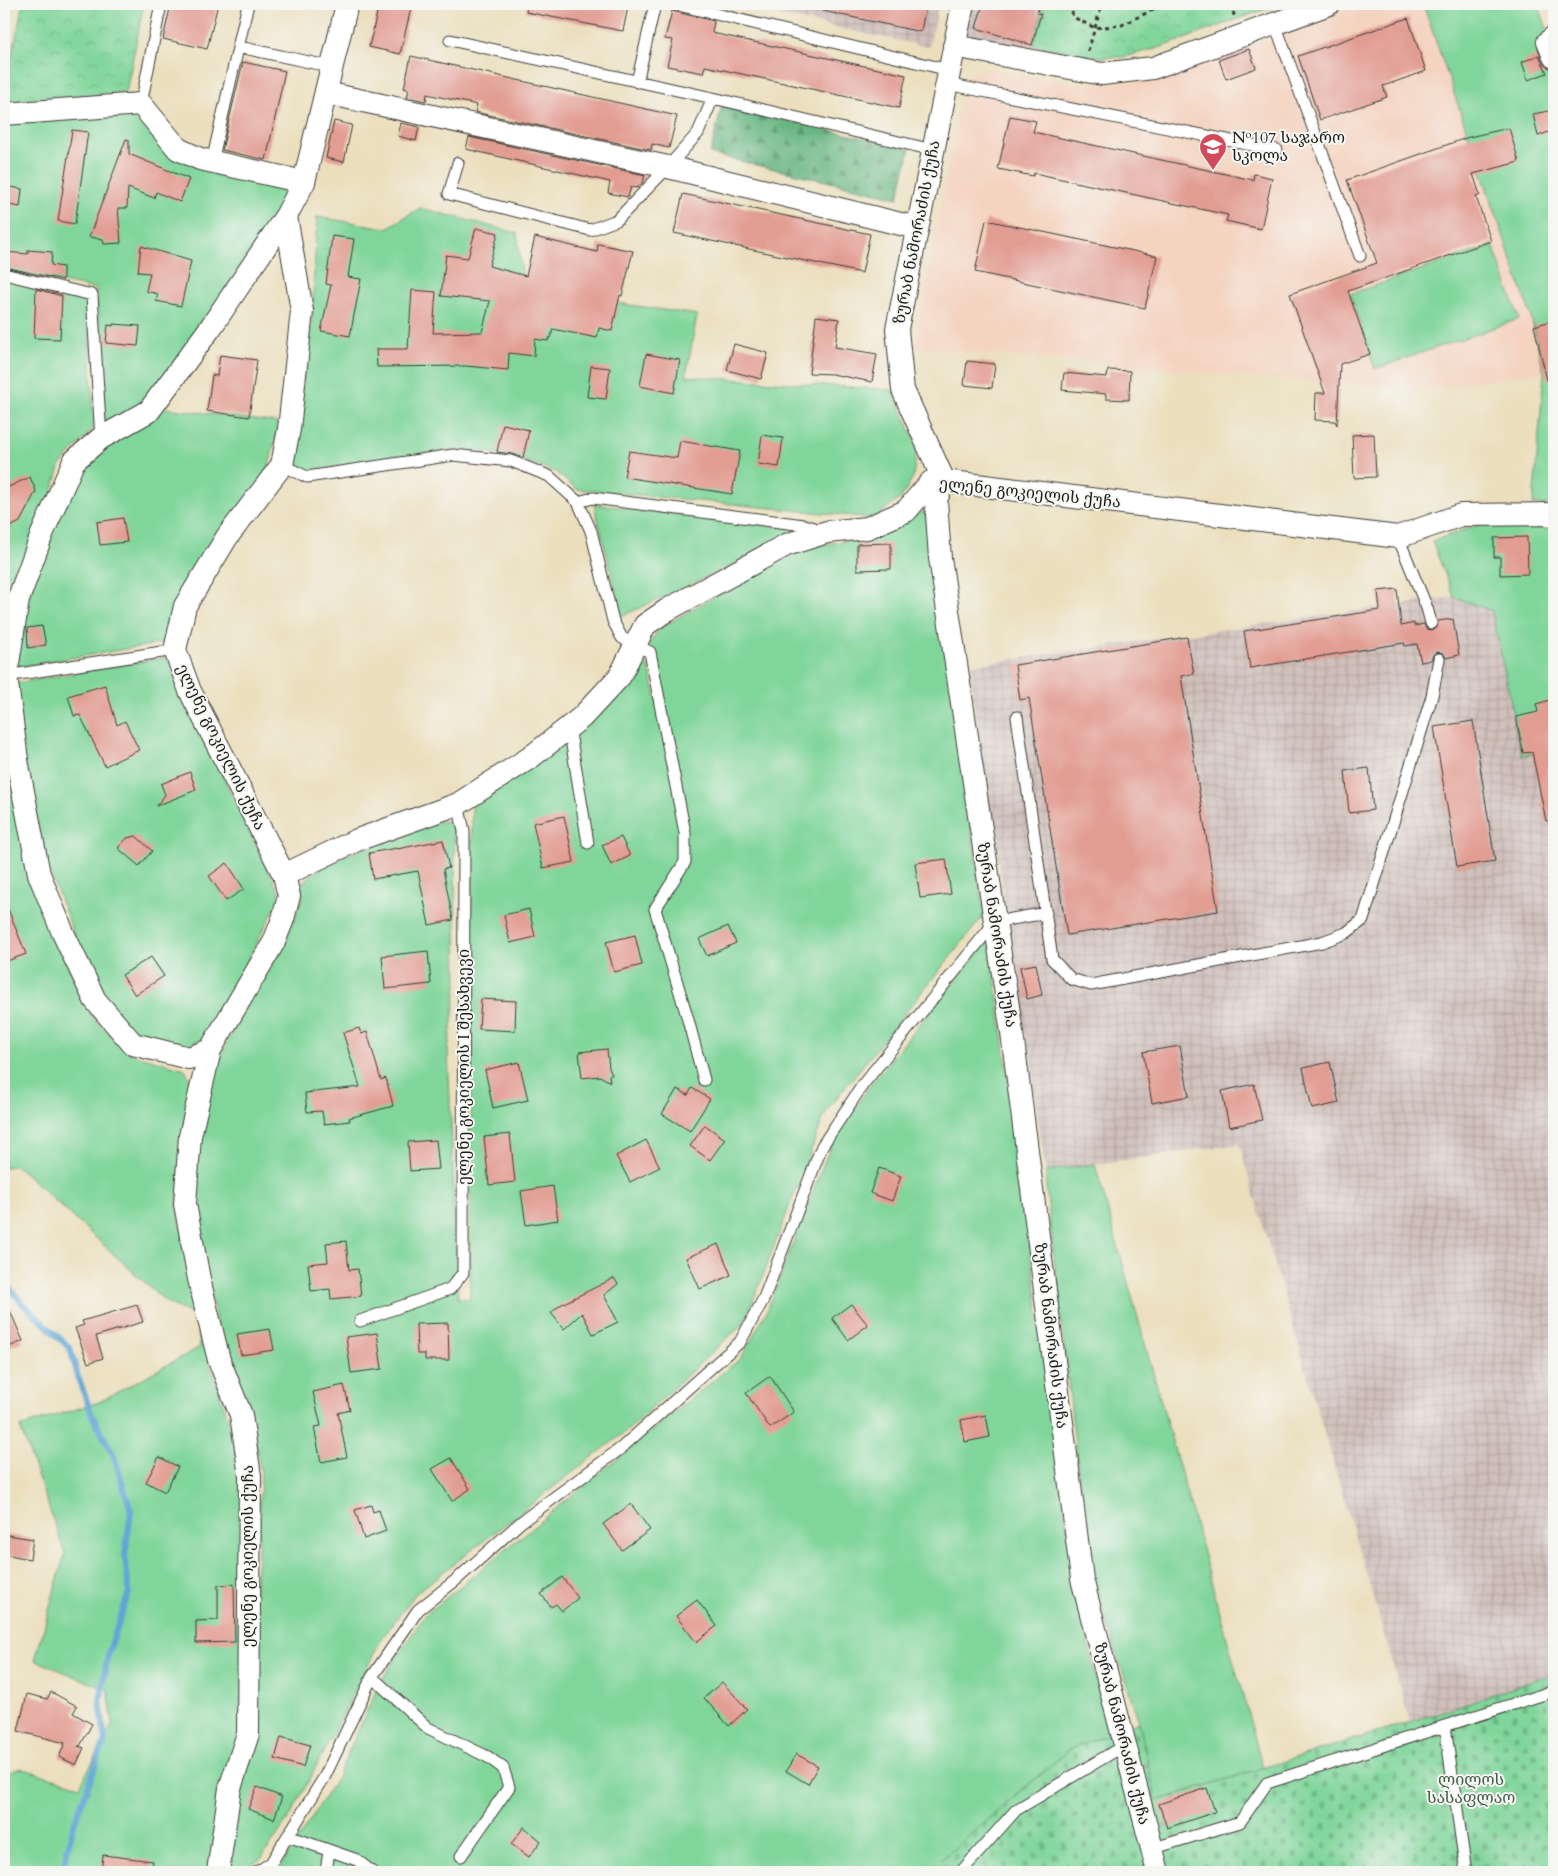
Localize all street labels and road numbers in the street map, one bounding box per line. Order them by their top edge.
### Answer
street label: ზურაბ ნამორაძის ქუჩა [888,138,946,326]
street label: ელენე გოკიელის ქუჩა [938,473,1122,513]
street label: ელენე გოკიელის ქუჩა [171,660,271,834]
street label: ზურაბ ნამორაძის ქუჩა [972,841,1022,1029]
street label: ელენე გოკიელის I შესახვევი [453,949,475,1185]
street label: ზურაბ ნამორაძის ქუჩა [1029,1242,1073,1430]
street label: ელენე გოკიელის ქუჩა [237,1465,259,1647]
street label: ზურაბ ნამორაძის ქუჩა [1089,1641,1155,1827]

